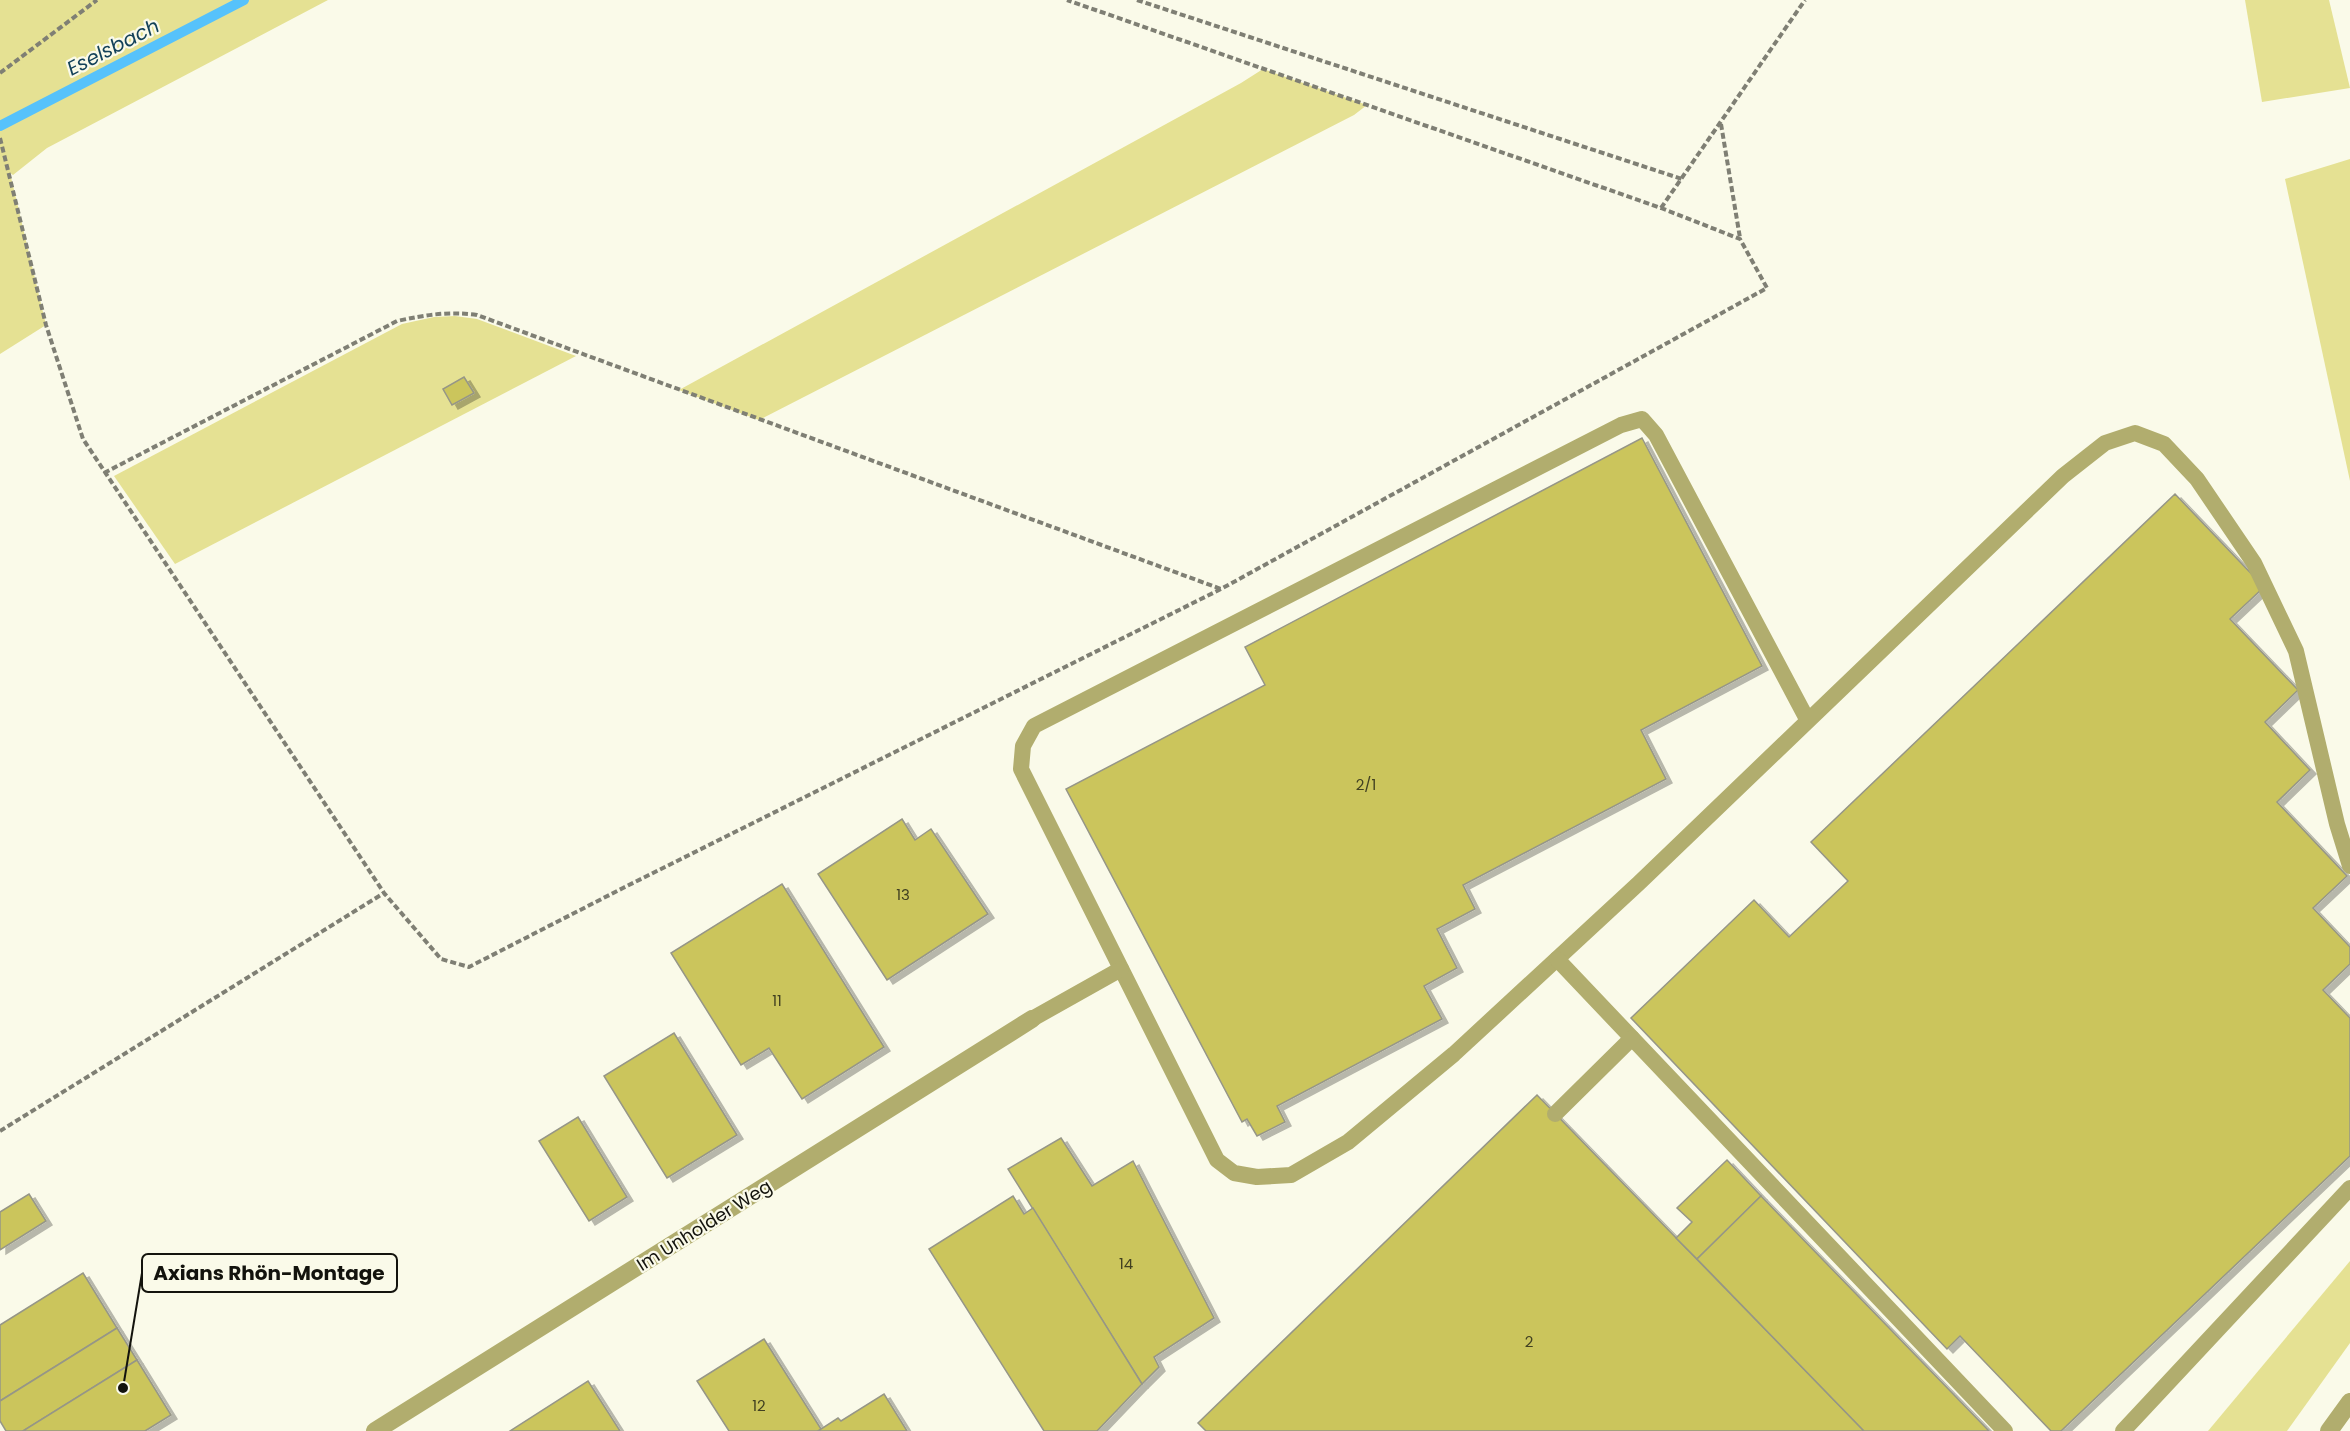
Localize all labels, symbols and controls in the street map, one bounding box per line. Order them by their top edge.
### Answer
water label: Eselsbach [62,12,164,82]
house number: 2/1 [1356,774,1376,795]
house number: 13 [896,884,910,905]
house number: 11 [772,990,782,1011]
street label: Im Unholder Weg [632,1173,776,1277]
house number: 14 [1119,1253,1133,1274]
callout: Axians Rhön-Montage [142,1254,397,1292]
text: Axians Rhön-Montage [153,1259,385,1287]
house number: 2 [1525,1331,1533,1352]
house number: 12 [752,1395,766,1416]

